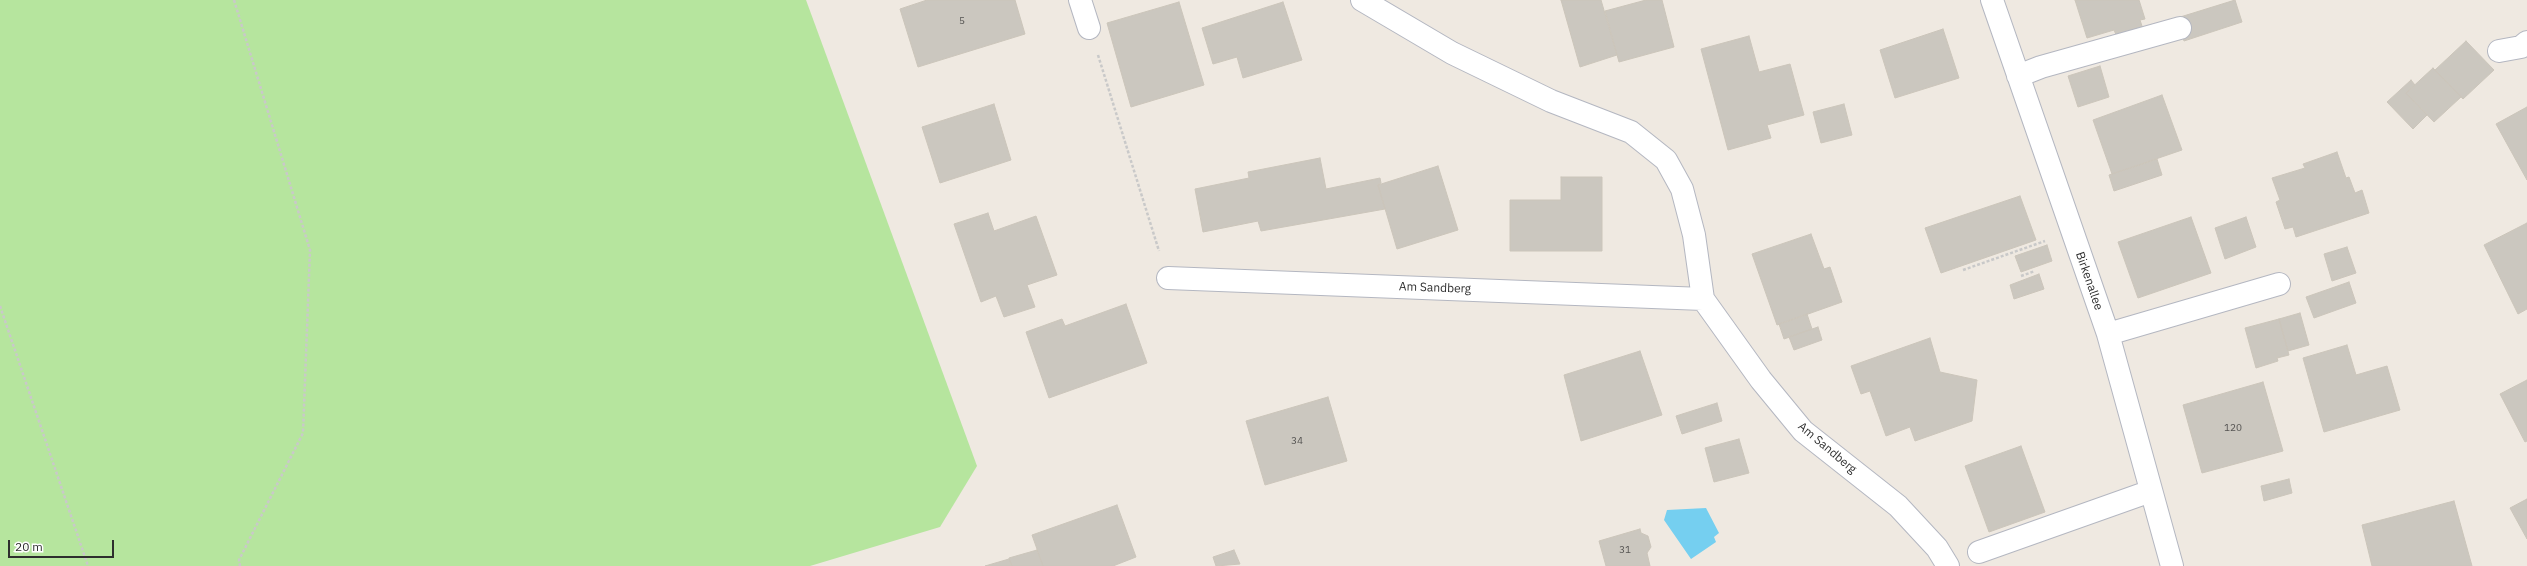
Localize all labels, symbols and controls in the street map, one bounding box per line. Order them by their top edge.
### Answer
house number: 5 [959,15,965,27]
street label: Birkenallee [2072,250,2106,312]
street label: Am Sandberg [1399,280,1471,296]
street label: Am Sandberg [1795,419,1859,477]
house number: 120 [2224,422,2242,434]
house number: 34 [1291,435,1303,447]
scale bar [10,532,116,558]
text: 20 m [15,539,43,554]
house number: 31 [1619,544,1631,556]

